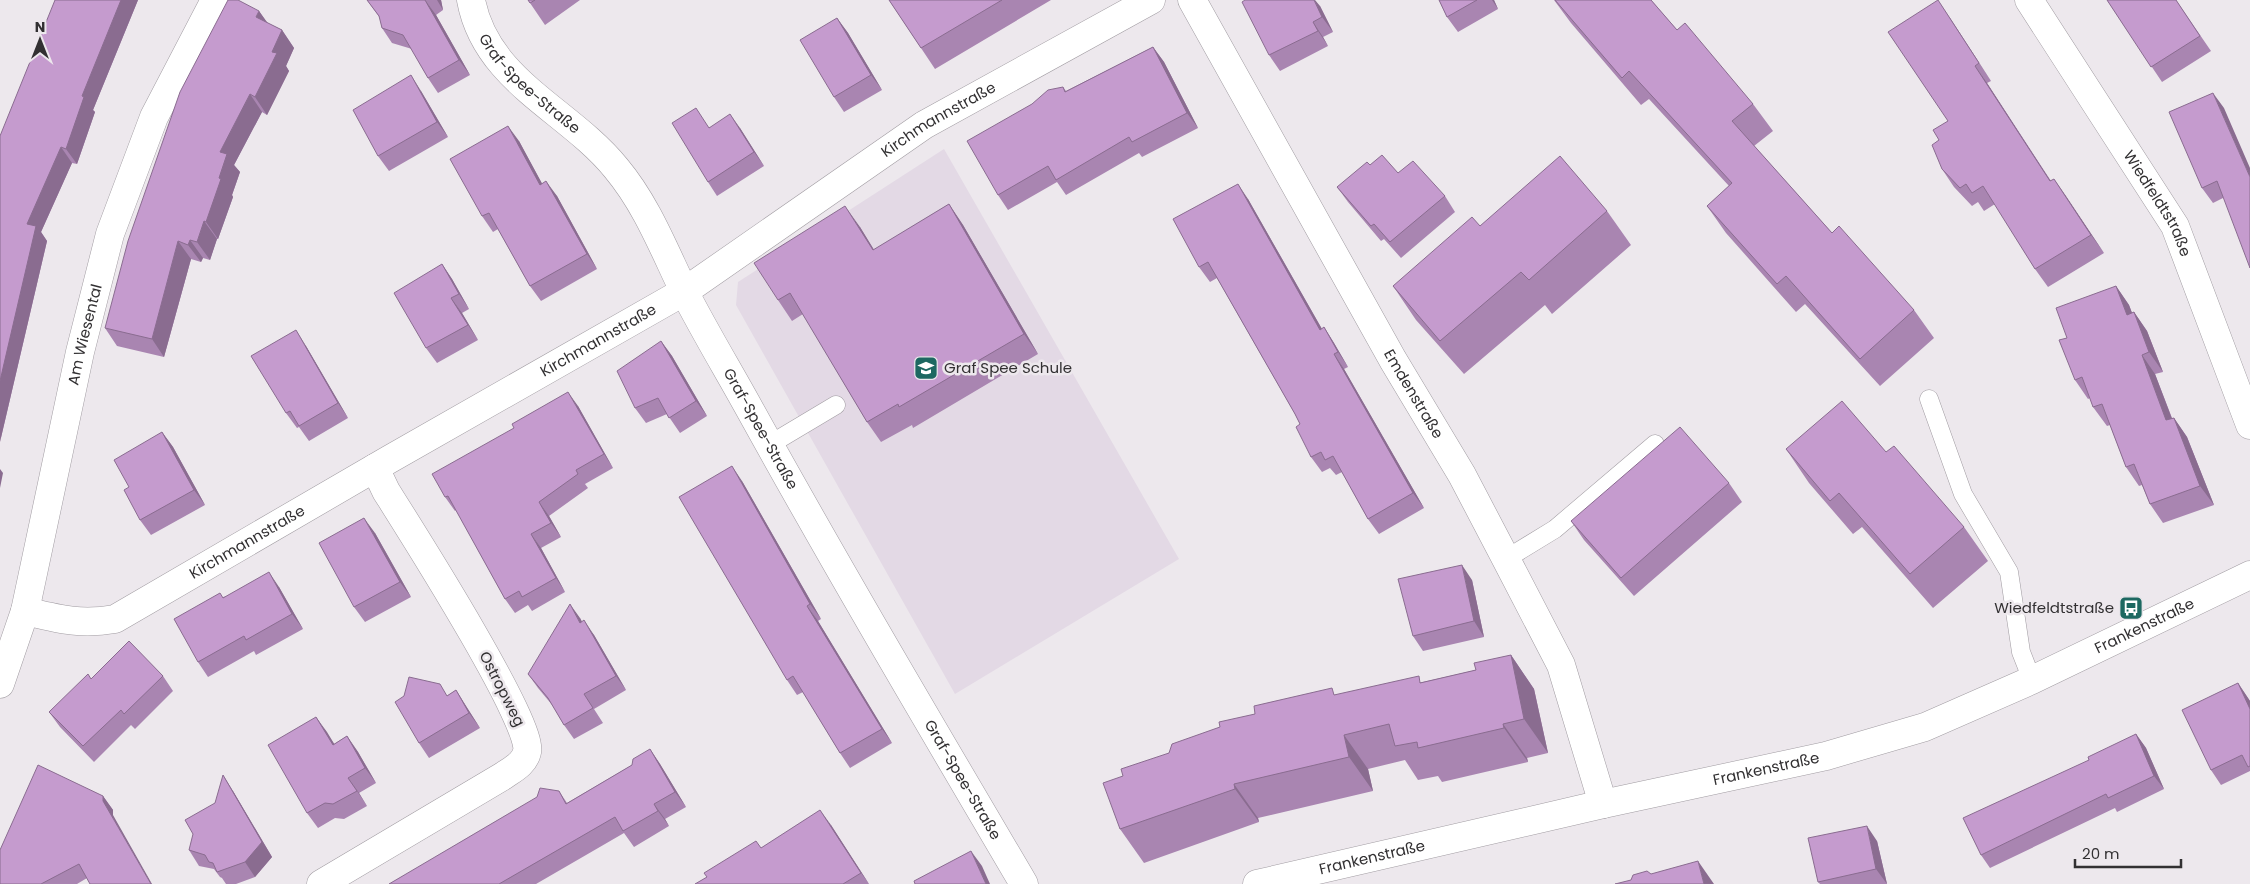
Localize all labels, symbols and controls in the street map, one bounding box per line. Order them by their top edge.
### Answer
north arrow [15,15,65,65]
text: N [35,17,45,37]
street label: Graf-Spee-Straße [474,30,585,138]
street label: Kirchmannstraße [877,77,999,162]
street label: Wiedfeldtstraße [2119,146,2197,259]
street label: Am Wiesental [62,282,107,387]
street label: Kirchmannstraße [536,299,660,381]
street label: Emdenstraße [1379,345,1449,442]
school or university icon: Graf Spee Schule [913,355,939,381]
place label: Graf Spee Schule [944,357,1072,378]
street label: Graf-Spee-Straße [719,364,803,493]
street label: Kirchmannstraße [185,500,309,584]
street label: Frankenstraße [2091,592,2197,658]
bus stop icon: Wiedfeldtstraße [2118,595,2144,621]
place label: Wiedfeldtstraße [1994,597,2114,618]
street label: Ostropweg [474,647,530,730]
street label: Graf-Spee-Straße [920,716,1007,843]
street label: Frankenstraße [1711,747,1821,790]
street label: Frankenstraße [1317,835,1427,879]
scale bar [2075,836,2181,868]
text: 20 m [2082,843,2120,864]

